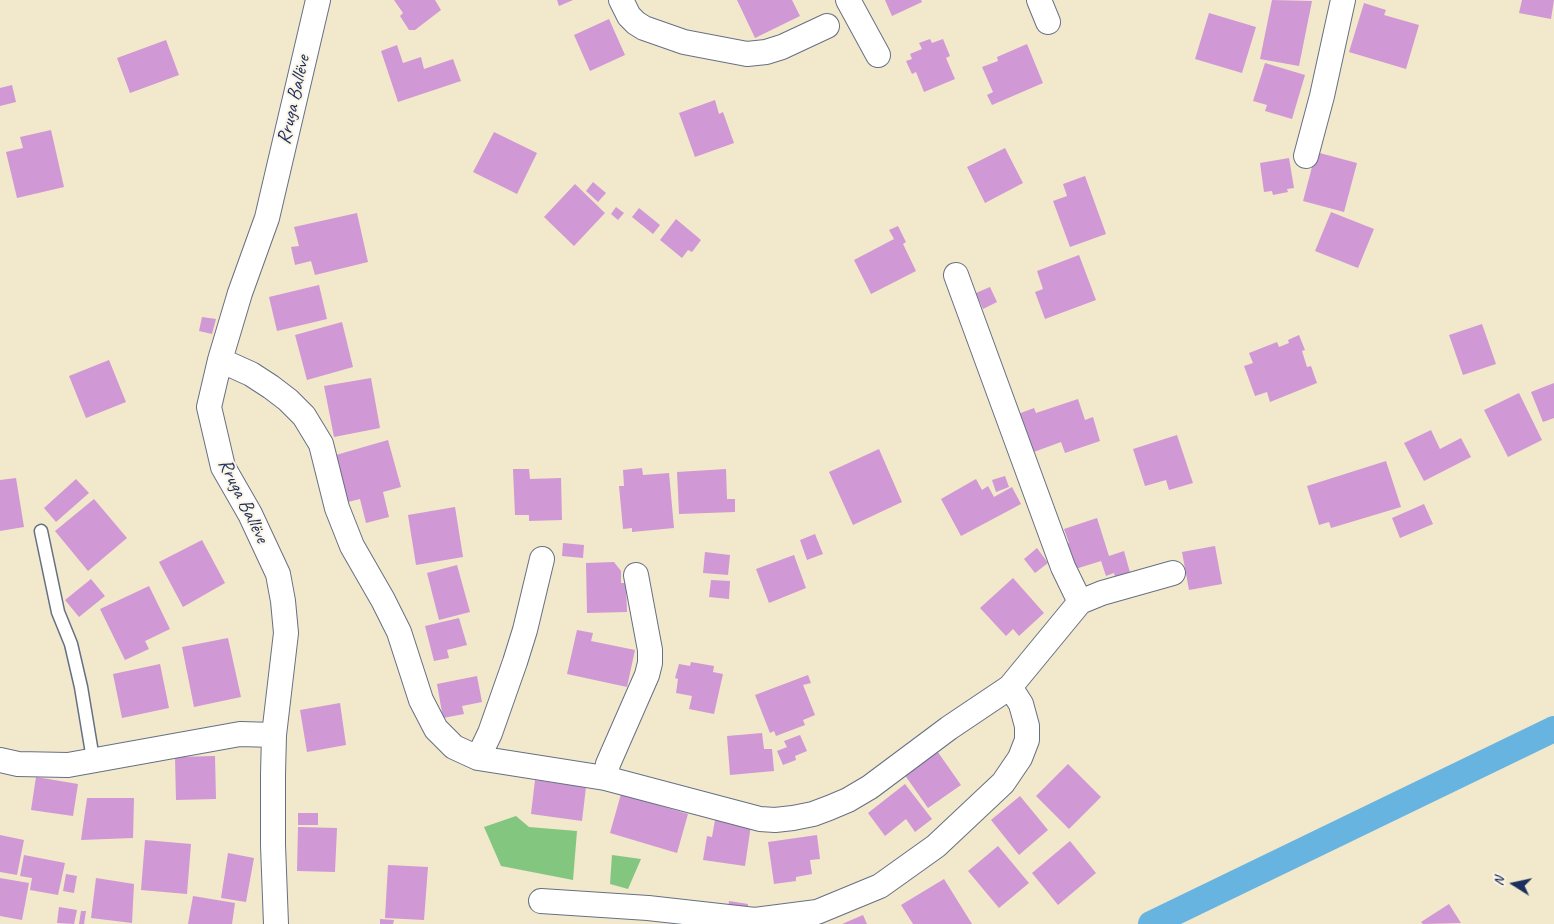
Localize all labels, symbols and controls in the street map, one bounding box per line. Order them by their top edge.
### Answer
street label: Rruga Ballëve [272,53,316,147]
street label: Rruga Ballëve [212,455,274,547]
north arrow [1489,859,1539,909]
text: N [1490,876,1508,887]

